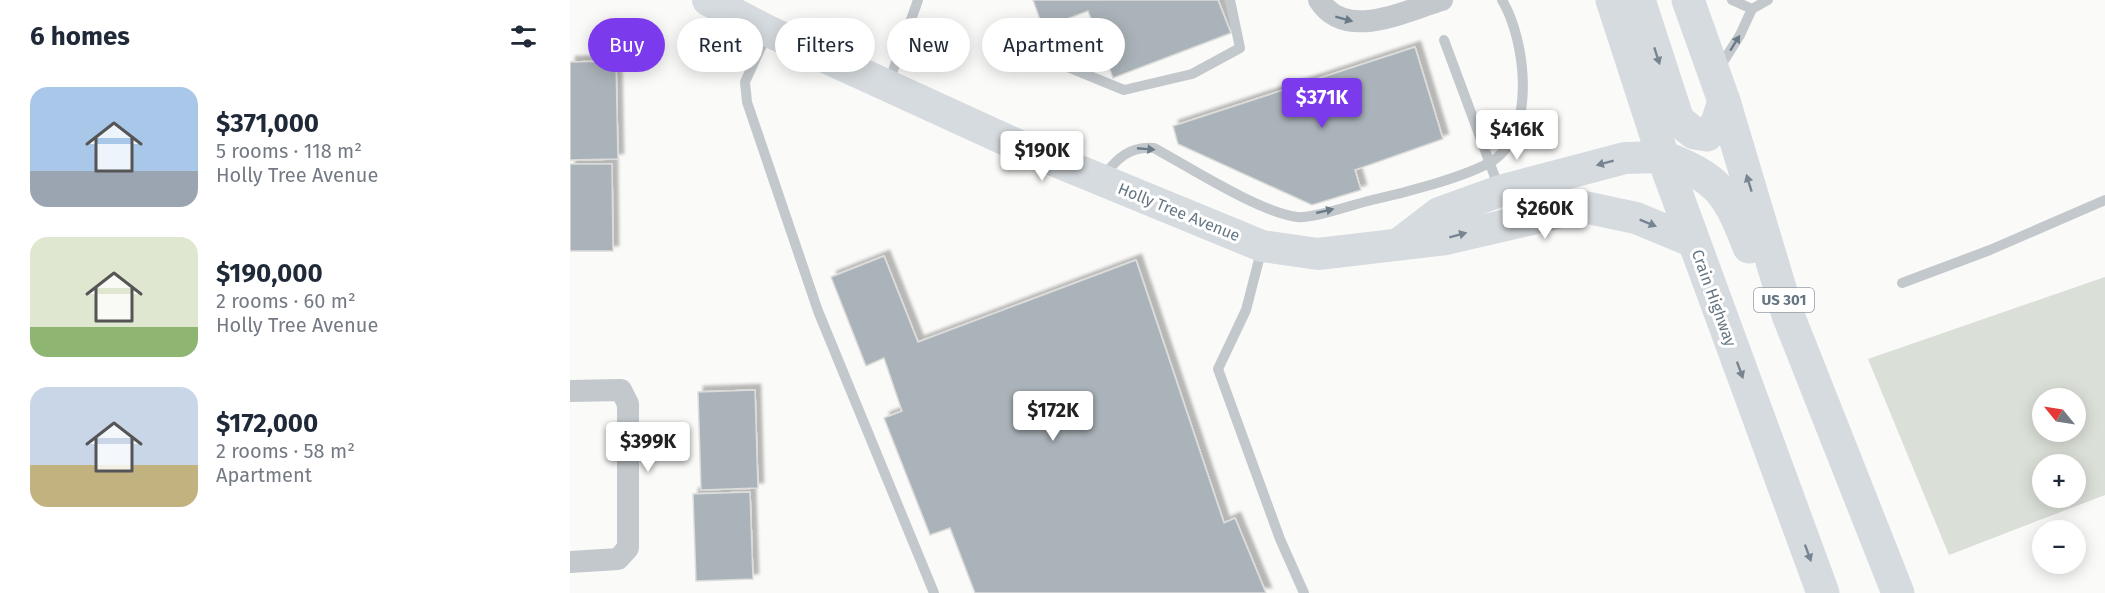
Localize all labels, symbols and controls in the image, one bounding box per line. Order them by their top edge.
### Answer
one-way arrow [1335,15,1353,24]
chip: Buy [588,18,665,72]
chip: Rent [677,18,763,72]
chip: Filters [775,18,875,72]
chip: New [887,18,970,72]
chip: Apartment [982,18,1125,72]
icon: filters [507,20,540,53]
text: 6 homes [30,21,130,52]
one-way arrow [1730,35,1741,51]
one-way arrow [1653,47,1662,65]
pin: $371K [1280,78,1364,129]
text: $371K [1296,85,1348,109]
text: $371,000 [216,108,319,139]
pin: $416K [1475,110,1559,161]
icon: home [78,111,150,183]
text: $416K [1490,117,1544,141]
pin: $190K [1000,131,1084,182]
text: $190K [1014,138,1070,162]
text: 5 rooms · 118 m² [216,139,362,163]
one-way arrow [1137,144,1156,154]
one-way arrow [1596,159,1614,169]
text: Holly Tree Avenue [216,163,378,187]
one-way arrow [1744,174,1753,192]
street label: Holly Tree Avenue [1115,179,1243,245]
pin: $260K [1503,189,1587,240]
text: $260K [1517,196,1573,220]
one-way arrow [1315,206,1334,216]
one-way arrow [1639,218,1657,228]
one-way arrow [1449,230,1467,240]
street label: Crain Highway [1688,247,1740,349]
text: $190,000 [216,258,323,289]
icon: home [78,261,150,333]
road number: US 301 [1754,288,1814,312]
text: 2 rooms · 60 m² [216,289,356,313]
text: Holly Tree Avenue [216,313,378,337]
one-way arrow [1736,361,1746,379]
north arrow [2032,388,2086,442]
map controls [2032,388,2086,574]
pin: $172K [1011,391,1095,442]
text: $172K [1027,398,1079,422]
text: $172,000 [216,408,318,439]
icon: home [78,411,150,483]
pin: $399K [606,422,690,473]
text: $399K [620,429,676,453]
text: 2 rooms · 58 m² [216,439,355,463]
button: + [2032,454,2086,508]
text: Apartment [216,463,312,487]
button: − [2032,520,2086,574]
one-way arrow [1804,544,1814,562]

